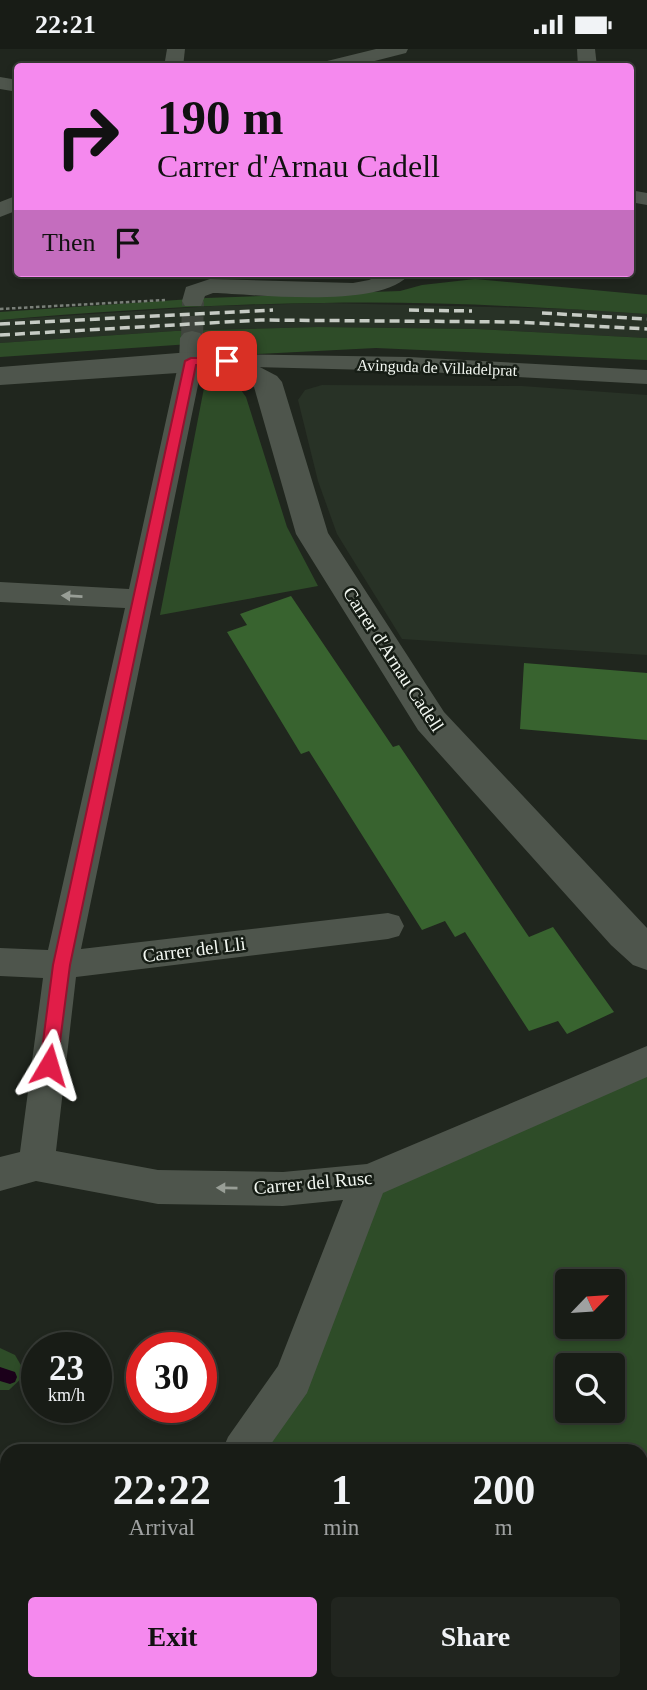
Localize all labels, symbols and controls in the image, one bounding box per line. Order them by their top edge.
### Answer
text: 22:21 [35,10,96,39]
text: 190 m [157,90,284,145]
icon: right [42,91,133,182]
text: Carrer d'Arnau Cadell [157,148,440,184]
icon: arrive [109,224,147,262]
text: Then [42,228,95,257]
pin [197,331,257,391]
icon: arrive [208,342,246,380]
street label: Avinguda de Villadelprat [357,356,518,380]
street label: Carrer d'Arnau Cadell [339,583,448,735]
one-way arrow [61,590,83,601]
street label: Carrer del Lli [141,933,247,966]
position arrow [12,1028,86,1102]
street label: Carrer del Rusc [253,1167,373,1198]
one-way arrow [216,1182,238,1194]
north arrow [555,1269,625,1339]
map controls [555,1269,625,1423]
speed limit sign: 30 [126,1332,217,1423]
text: 23 [49,1349,84,1388]
button: search [555,1353,625,1423]
text: km/h [48,1385,85,1405]
text: 22:22 [113,1467,211,1513]
text: 1 [331,1467,352,1513]
text: 200 [472,1467,535,1513]
text: Arrival [129,1515,195,1540]
text: min [324,1515,359,1540]
text: m [495,1515,513,1540]
button: Exit [28,1597,317,1677]
button: Share [331,1597,620,1677]

